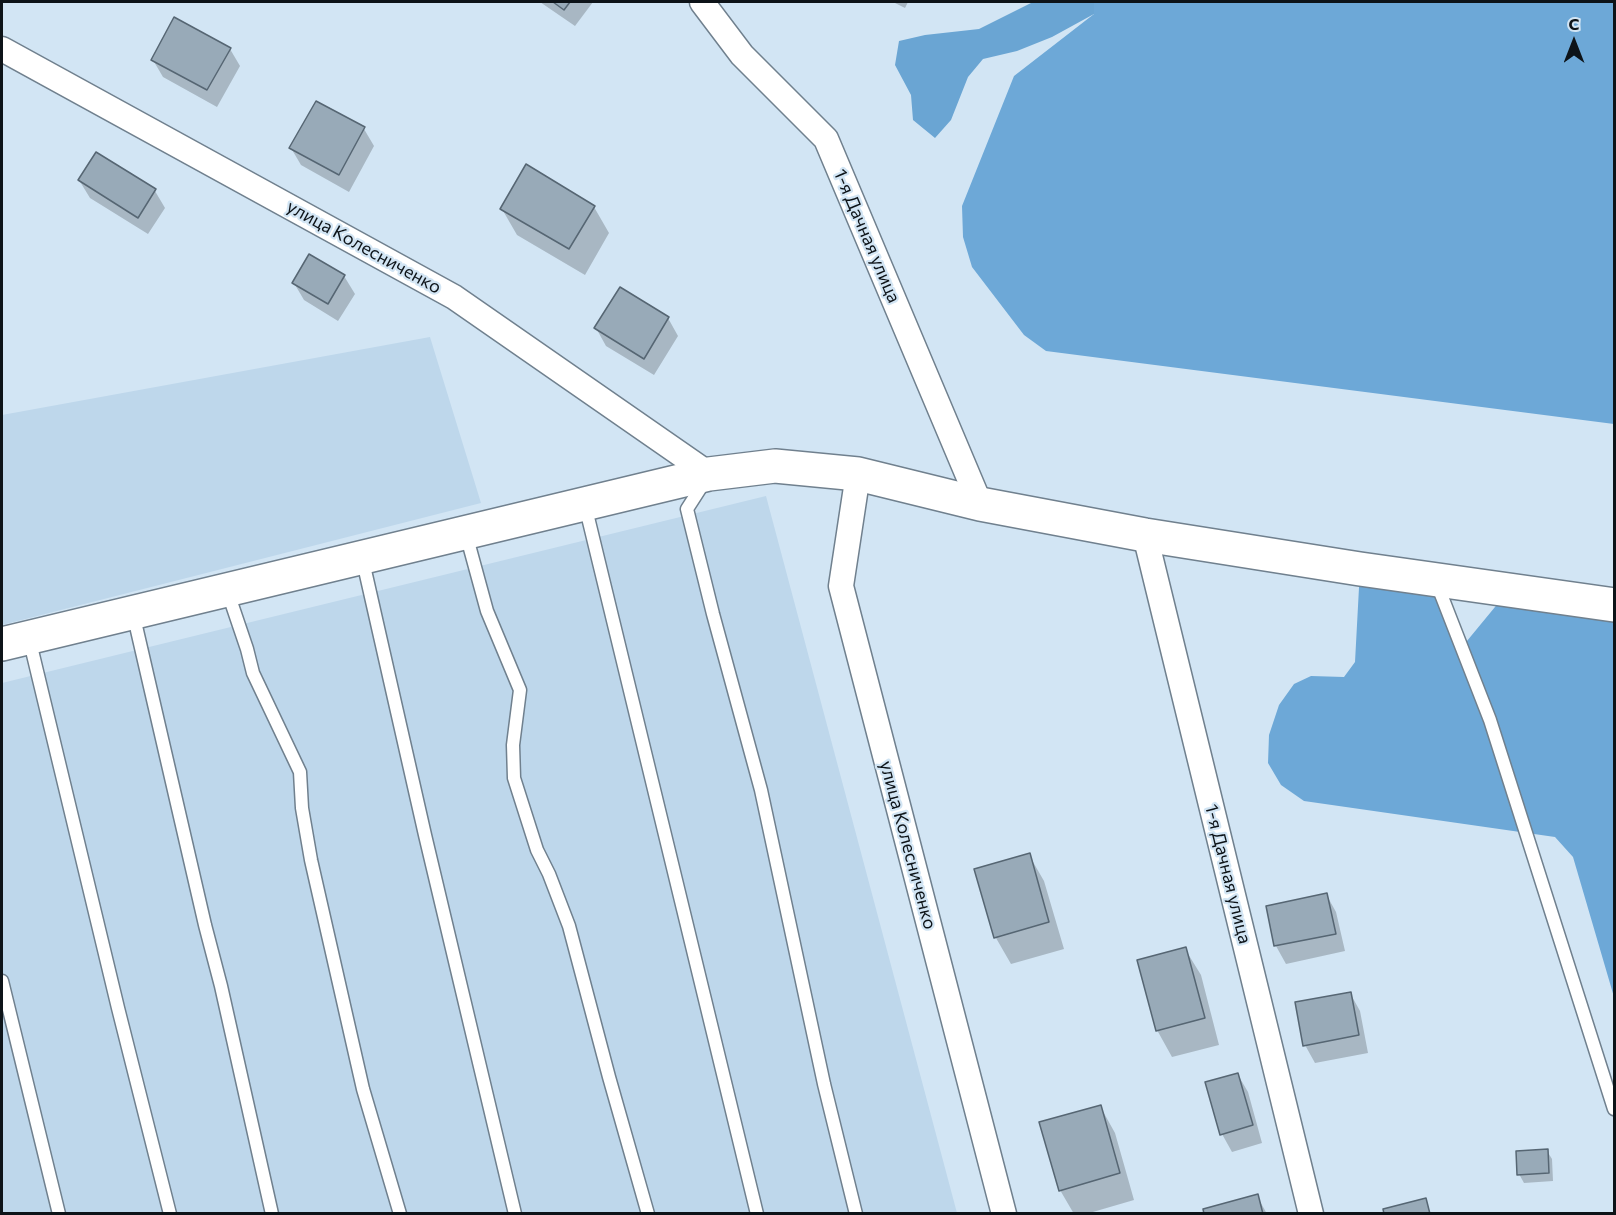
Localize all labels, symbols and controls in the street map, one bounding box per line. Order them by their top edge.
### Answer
north arrow [1544,12,1604,72]
text: С [1569,14,1579,33]
street label: 1-я Дачная улица [829,166,905,306]
street label: улица Колесниченко [283,196,445,298]
street label: улица Колесниченко [875,758,941,932]
street label: 1-я Дачная улица [1200,802,1256,946]

